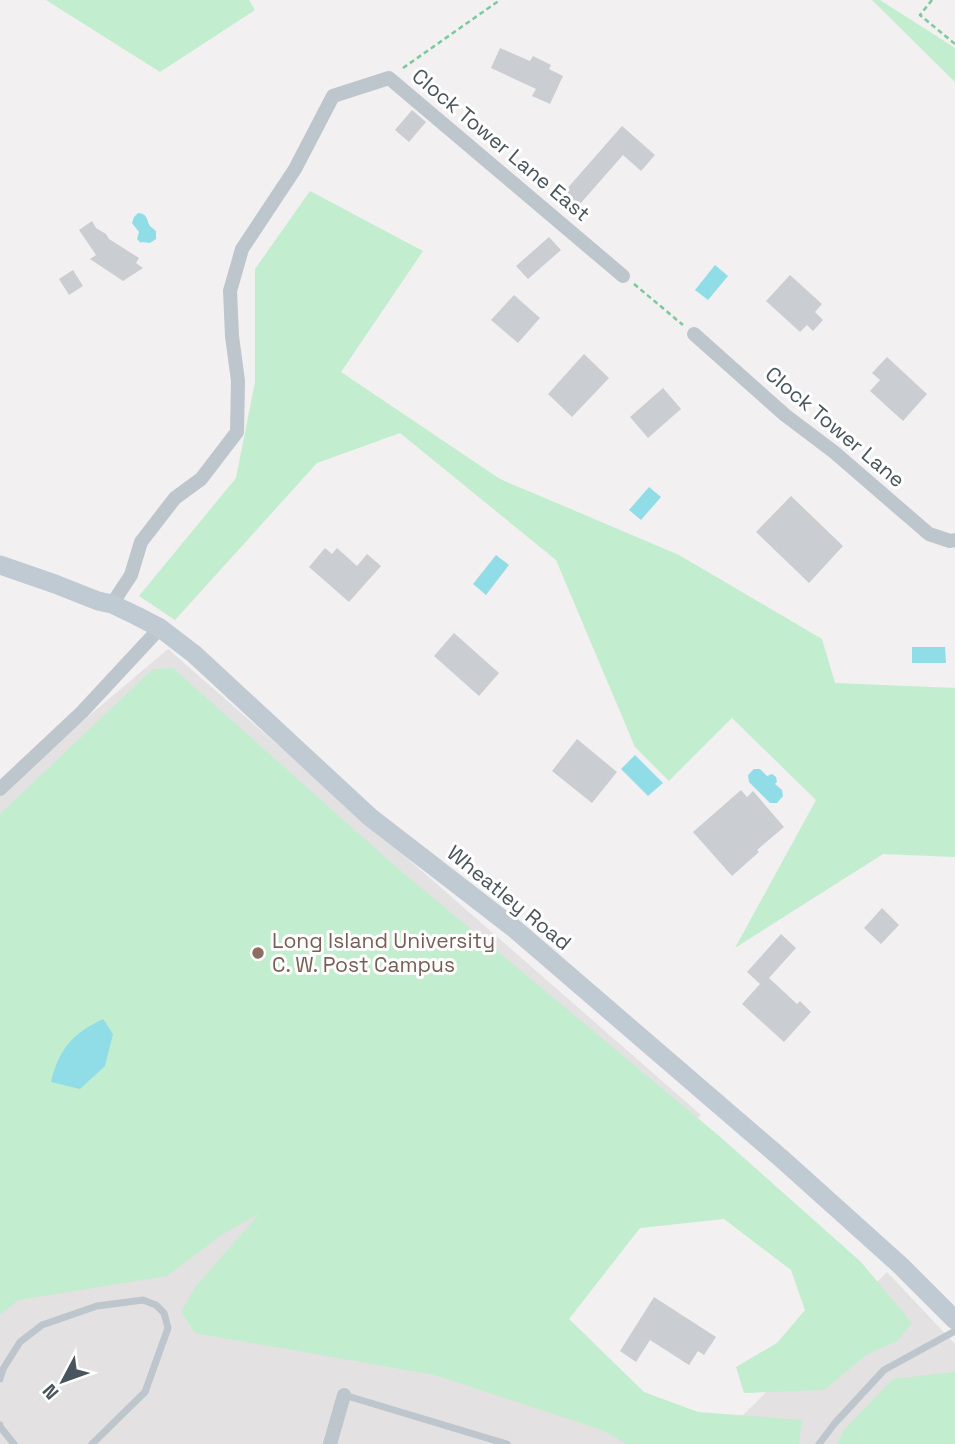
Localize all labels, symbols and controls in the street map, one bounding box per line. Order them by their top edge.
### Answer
street label: Clock Tower Lane East [407,62,596,227]
street label: Clock Tower Lane [760,360,911,493]
street label: Wheatley Road [442,839,577,956]
place label: Long Island University C. W. Post Campus [272,927,495,978]
marker: Long Island University C. W. Post Campus [250,945,266,961]
north arrow [28,1346,98,1416]
text: N [37,1379,64,1405]

